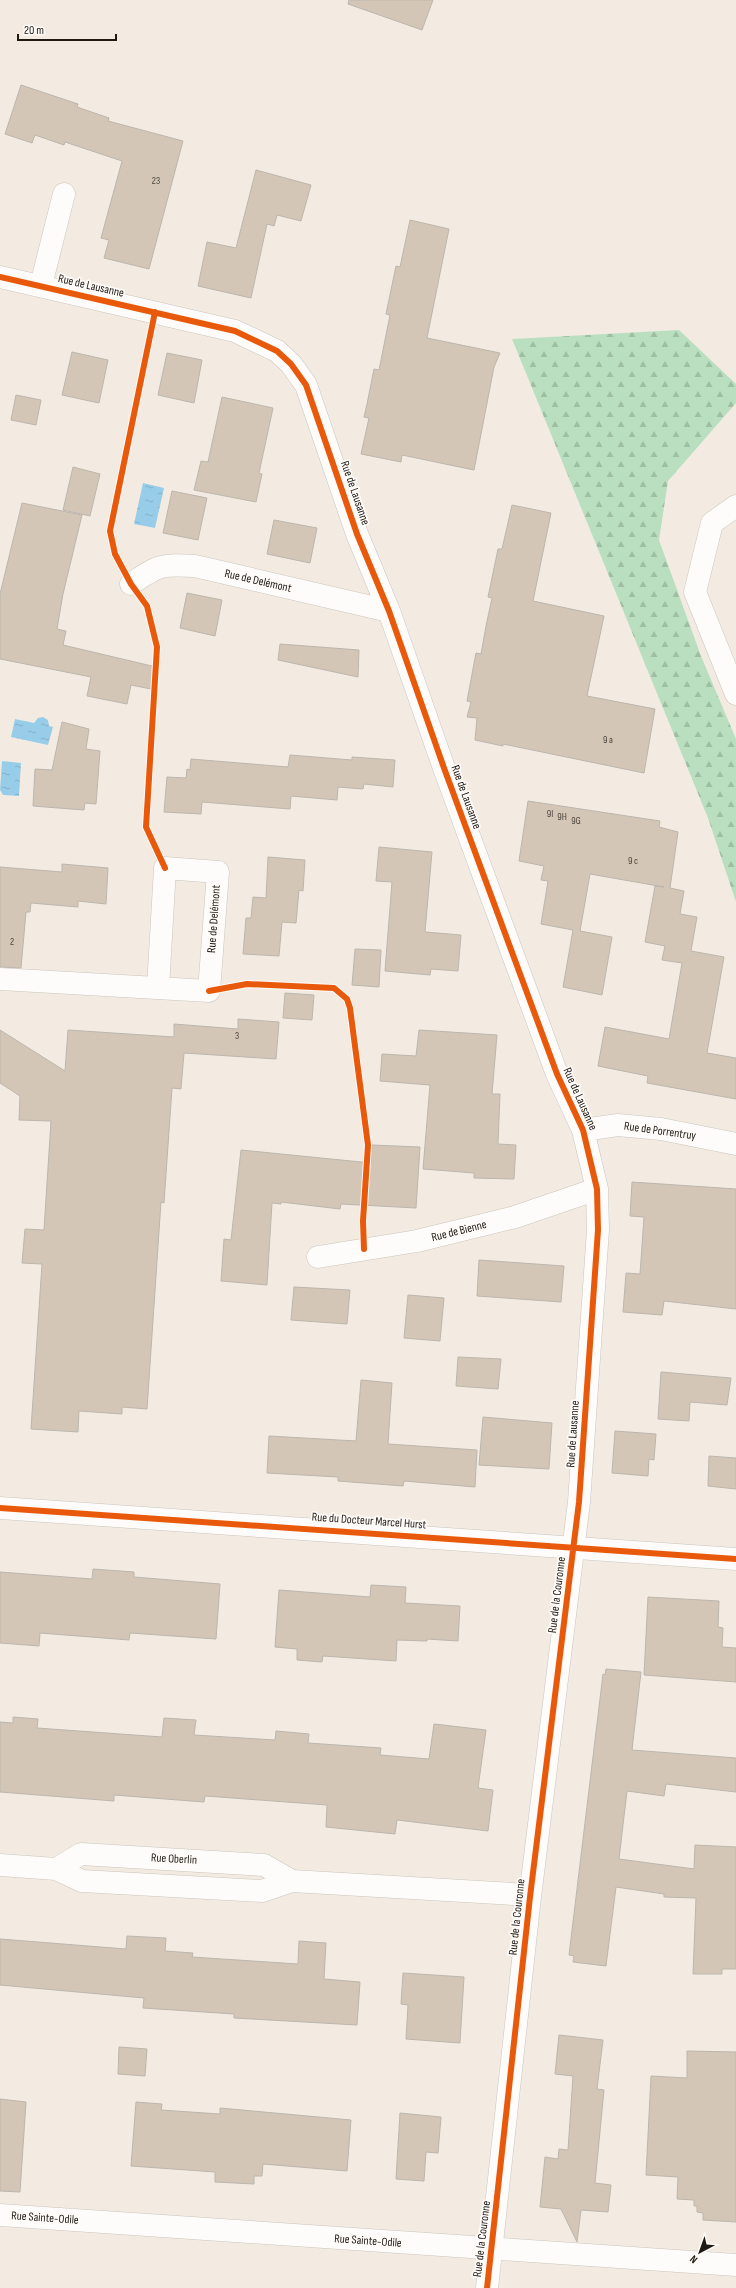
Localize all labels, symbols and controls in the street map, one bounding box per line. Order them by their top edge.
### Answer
scale bar [18,16,116,42]
text: 20 m [24,23,44,38]
house number: 23 [152,175,160,187]
street label: Rue de Lausanne [57,271,126,301]
street label: Rue de Lausanne [337,459,373,527]
street label: Rue de Delémont [223,566,293,596]
house number: 9 a [603,734,613,746]
street label: Rue de Lausanne [447,763,485,831]
house number: 9I [547,808,553,820]
house number: 9H [557,811,567,823]
house number: 9G [571,815,581,827]
house number: 9 c [628,855,638,867]
street label: Rue de Delémont [204,884,224,954]
house number: 2 [10,936,14,948]
house number: 3 [235,1030,239,1042]
street label: Rue de Lausanne [560,1065,601,1133]
street label: Rue de Porrentruy [623,1119,697,1144]
street label: Rue de Bienne [430,1217,488,1245]
street label: Rue de Lausanne [563,1400,583,1468]
street label: Rue du Docteur Marcel Hurst [311,1510,427,1533]
street label: Rue de la Couronne [545,1556,569,1634]
street label: Rue Oberlin [150,1850,198,1868]
street label: Rue de la Couronne [506,1878,528,1956]
street label: Rue de la Couronne [470,2200,494,2278]
street label: Rue Sainte-Odile [11,2208,79,2228]
street label: Rue Sainte-Odile [334,2231,402,2251]
north arrow [680,2232,720,2272]
text: N [687,2252,700,2266]

